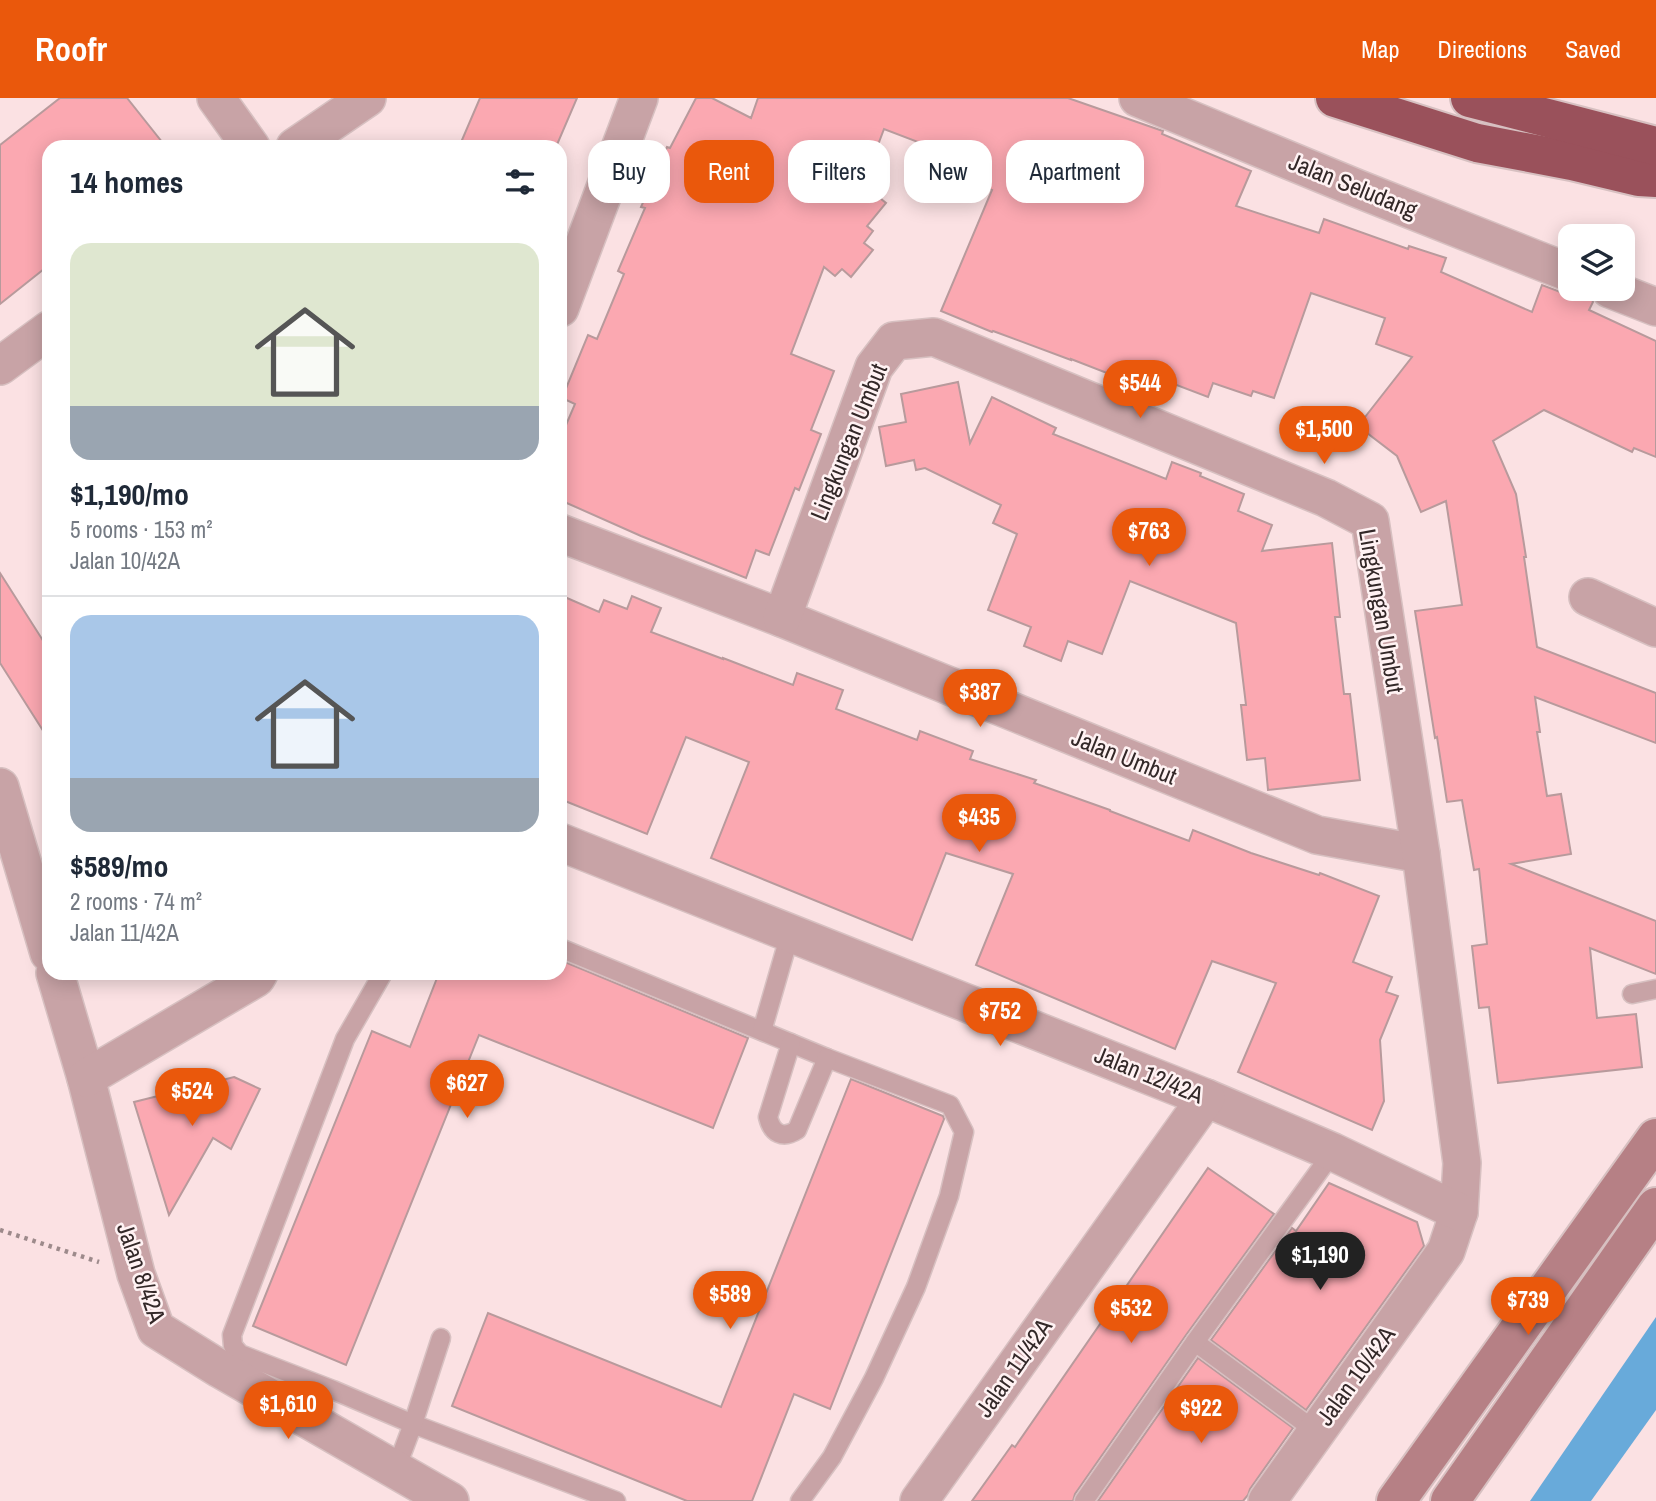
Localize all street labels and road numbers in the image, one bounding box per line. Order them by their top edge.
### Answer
street label: Jalan Seludang [1284,145,1422,225]
street label: Lingkungan Umbut [802,358,894,525]
street label: Lingkungan Umbut [1352,526,1412,696]
street label: Jalan Umbut [1067,721,1182,792]
street label: Jalan 12/42A [1090,1038,1209,1111]
street label: Jalan 8/42A [110,1218,174,1328]
street label: Jalan 11/42A [968,1311,1059,1423]
street label: Jalan 10/42A [1308,1319,1402,1431]

